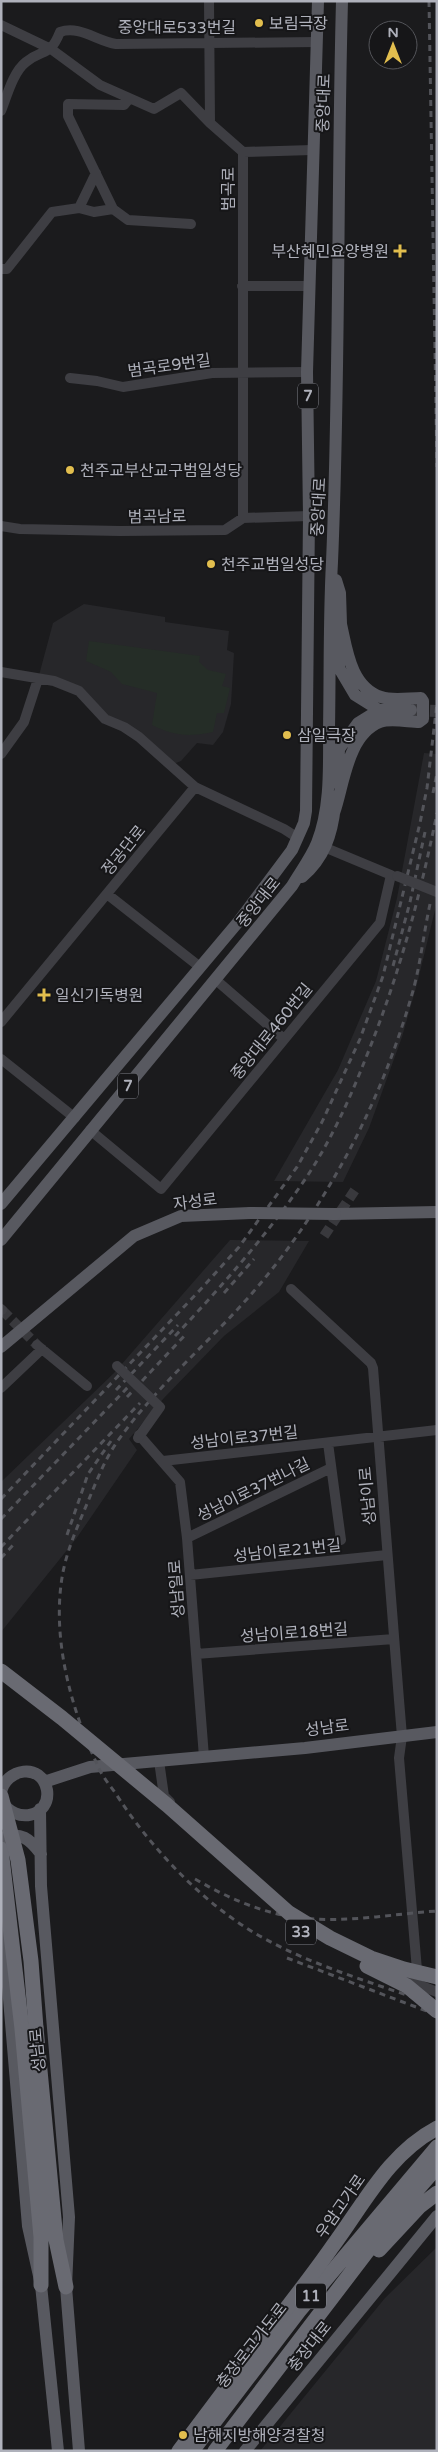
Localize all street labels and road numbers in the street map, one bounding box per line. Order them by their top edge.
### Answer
street label: 중앙대로533번길 [118,18,236,38]
street label: 중앙대로 [313,73,335,133]
street label: 범곡로 [219,167,239,211]
street label: 범곡로9번길 [126,350,212,382]
road number: 7 [298,384,318,408]
street label: 중앙대로 [307,477,331,537]
street label: 범곡남로 [127,506,187,528]
street label: 정공단로 [97,821,150,880]
street label: 중앙대로 [232,873,285,932]
street label: 중앙대로460번길 [227,979,317,1084]
road number: 7 [118,1074,138,1098]
street label: 자성로 [172,1189,219,1215]
street label: 성남이로37번길 [189,1422,299,1454]
street label: 성남이로37번나길 [194,1454,313,1526]
street label: 성남이로 [355,1465,381,1526]
street label: 성남이로21번길 [232,1535,342,1567]
street label: 성남일로 [165,1559,189,1619]
street label: 성남이로18번길 [239,1619,349,1647]
street label: 성남로 [304,1715,351,1741]
road number: 33 [286,1920,316,1944]
street label: 성남로 [26,2027,50,2073]
street label: 우암고가로 [312,2170,370,2242]
road number: 11 [296,2284,326,2308]
street label: 충장로고가도로 [212,2299,292,2392]
street label: 충장대로 [283,2317,336,2376]

